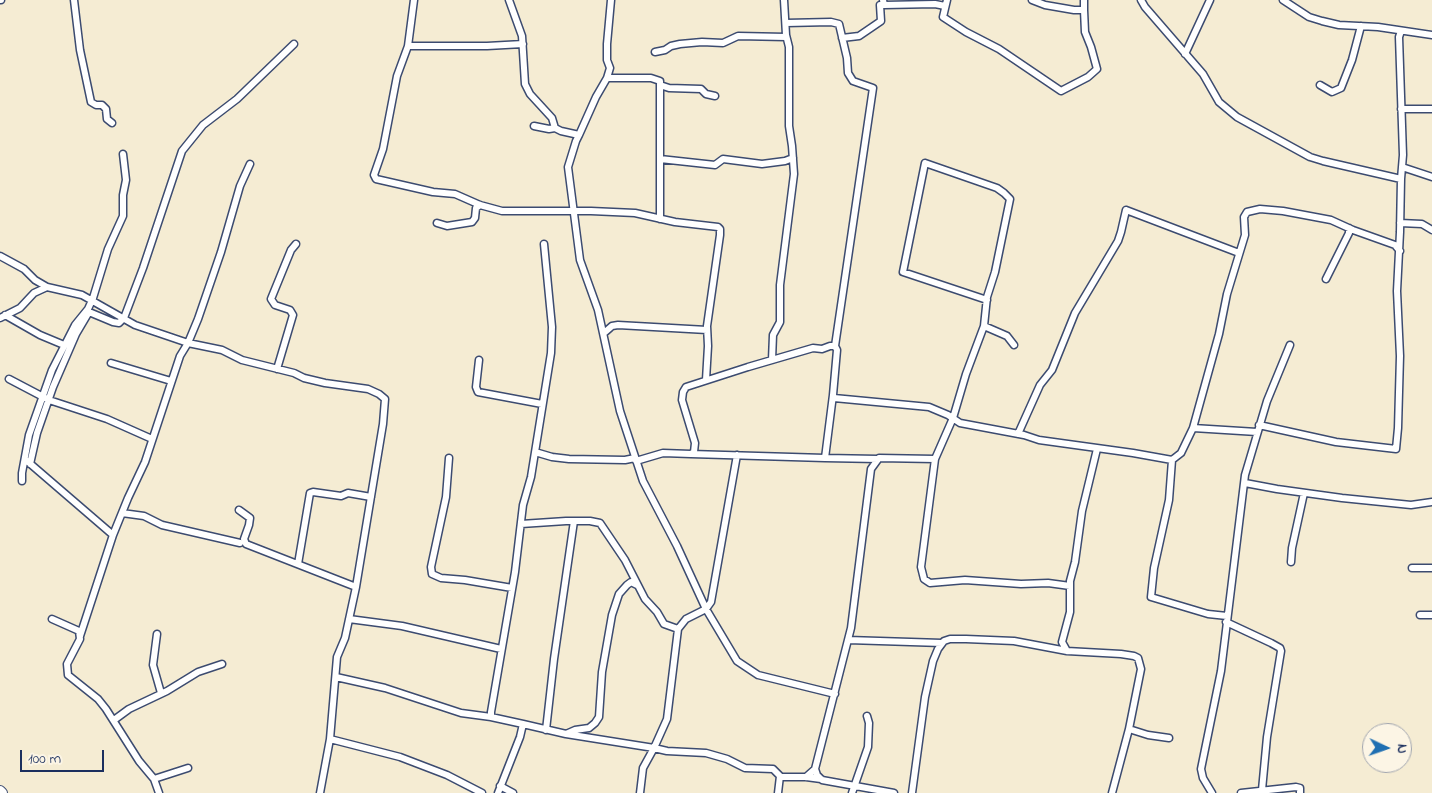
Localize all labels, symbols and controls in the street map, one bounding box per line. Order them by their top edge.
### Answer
north arrow [1362,723,1412,773]
scale bar [22,740,106,772]
text: N [1391,743,1412,754]
text: 100 m [28,748,61,770]

